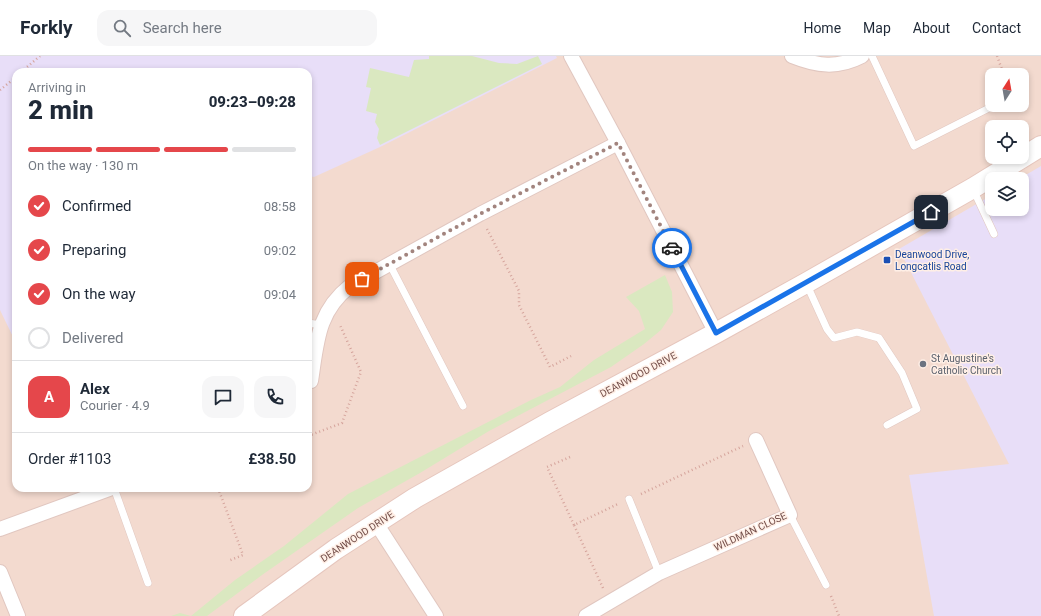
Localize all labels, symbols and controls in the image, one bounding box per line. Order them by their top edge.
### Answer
search box [97,10,377,46]
text: Forkly [20,16,73,39]
icon: search [111,17,133,39]
text: Search here [143,19,222,37]
text: Home [803,20,841,36]
text: Map [863,20,891,36]
text: About [913,20,950,36]
text: Contact [972,20,1021,36]
north arrow [985,68,1029,112]
map controls [985,68,1029,216]
text: Arriving in [28,80,86,95]
text: 09:23–09:28 [209,93,296,111]
text: 2 min [28,95,94,125]
button: locate [985,120,1029,164]
text: On the way · 130 m [28,158,138,173]
button: layers [985,172,1029,216]
icon: check [28,195,50,217]
pin [914,195,948,229]
text: Confirmed [62,197,132,215]
text: 08:58 [264,199,296,214]
icon: home [920,201,942,223]
courier [652,228,692,268]
icon: car [661,237,683,259]
icon: check [28,239,50,261]
text: Preparing [62,241,126,259]
text: 09:02 [264,243,296,258]
place label: Deanwood Drive, Longcatlis Road [895,249,969,272]
marker: Deanwood Drive, Longcatlis Road [882,255,892,265]
pin [345,262,379,296]
icon: bag [351,268,373,290]
icon: check [28,283,50,305]
text: On the way [62,285,136,303]
text: 09:04 [264,287,296,302]
text: Delivered [62,329,124,347]
street label: DEANWOOD DRIVE [598,349,679,399]
place label: St Augustine's Catholic Church [931,353,1002,376]
marker: St Augustine's Catholic Church [918,359,928,369]
button: chat [202,376,244,418]
button: phone [254,376,296,418]
text: Alex [80,380,110,398]
text: A [44,388,54,406]
text: Courier · 4.9 [80,398,150,413]
text: Order #1103 [28,450,111,468]
text: £38.50 [248,450,296,468]
street label: DEANWOOD DRIVE [319,508,396,564]
street label: WILDMAN CLOSE [712,510,788,553]

